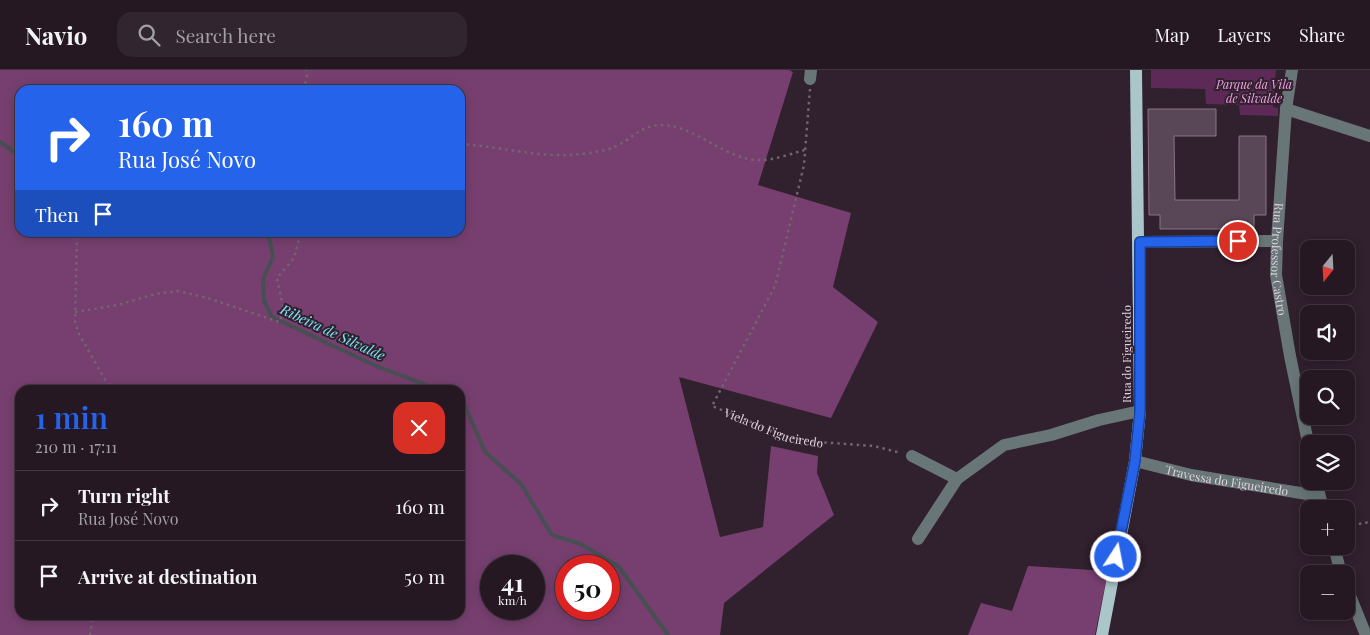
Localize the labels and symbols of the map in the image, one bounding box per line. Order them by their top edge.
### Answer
park label: Parque da Vila de Silvalde [1215,76,1292,106]
street label: Rua Professor Castro [1268,202,1291,317]
pin [1217,220,1259,262]
north arrow [1300,240,1355,295]
water label: Ribeira de Silvalde [277,299,388,365]
street label: Rua do Figueiredo [1118,305,1134,403]
street label: Viela do Figueiredo [721,403,824,450]
street label: Travessa do Figueiredo [1164,461,1290,499]
position arrow [1089,530,1141,582]
speed limit sign: 50 [555,555,620,620]

